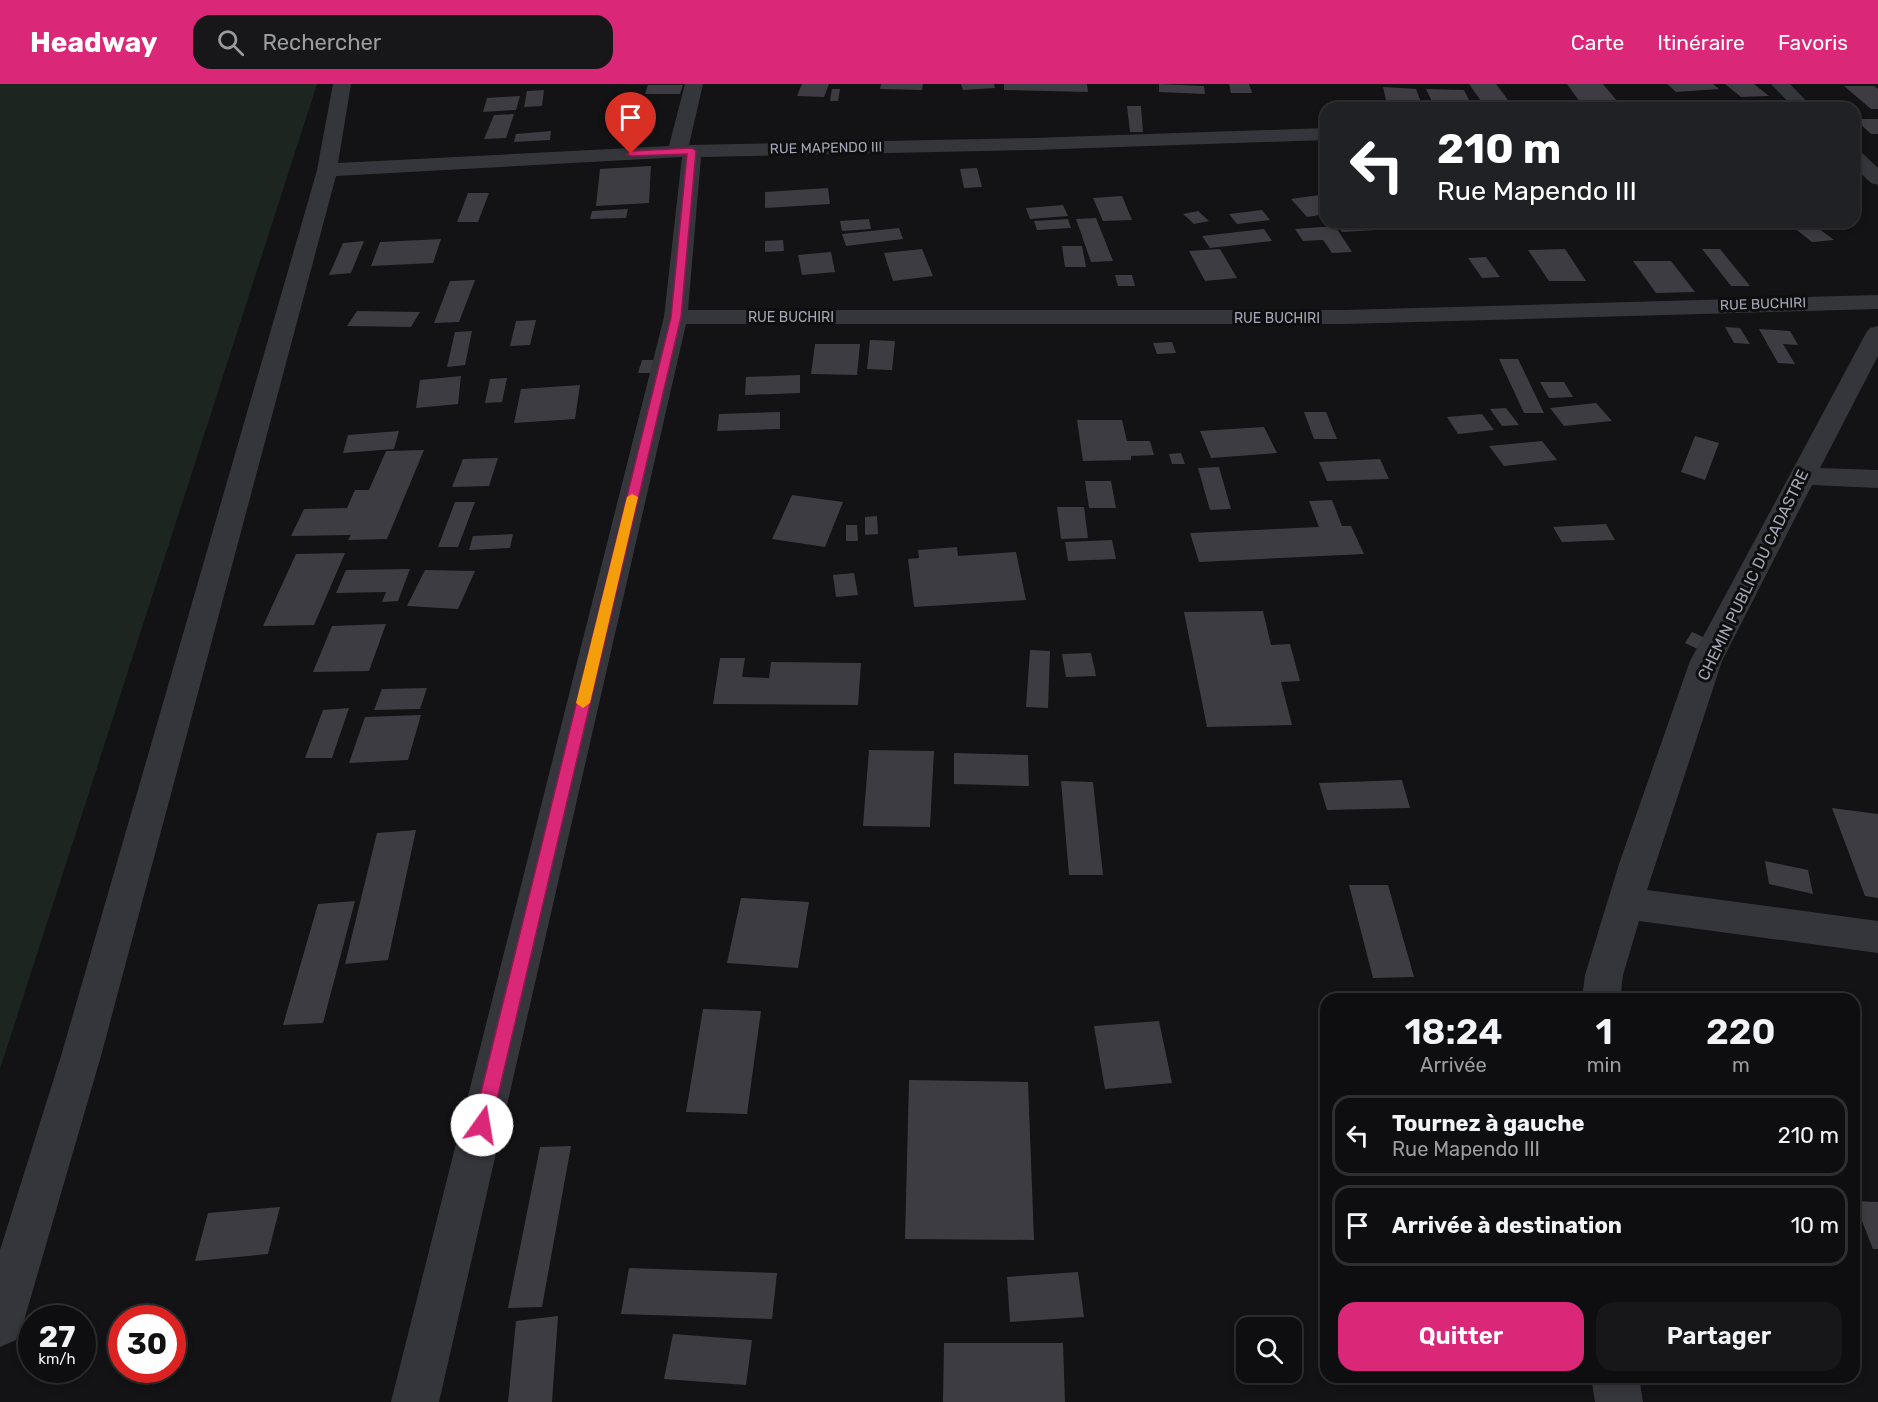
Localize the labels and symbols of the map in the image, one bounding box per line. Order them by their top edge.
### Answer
pin [605,92,656,154]
street label: RUE MAPENDO III [770,139,882,157]
street label: RUE BUCHIRI [1720,294,1806,314]
street label: RUE BUCHIRI [748,309,834,326]
street label: RUE BUCHIRI [1234,310,1320,327]
street label: CHEMIN PUBLIC DU CADASTRE [1694,467,1812,683]
position arrow [450,1093,514,1157]
speed limit sign: 30 [108,1305,186,1383]

